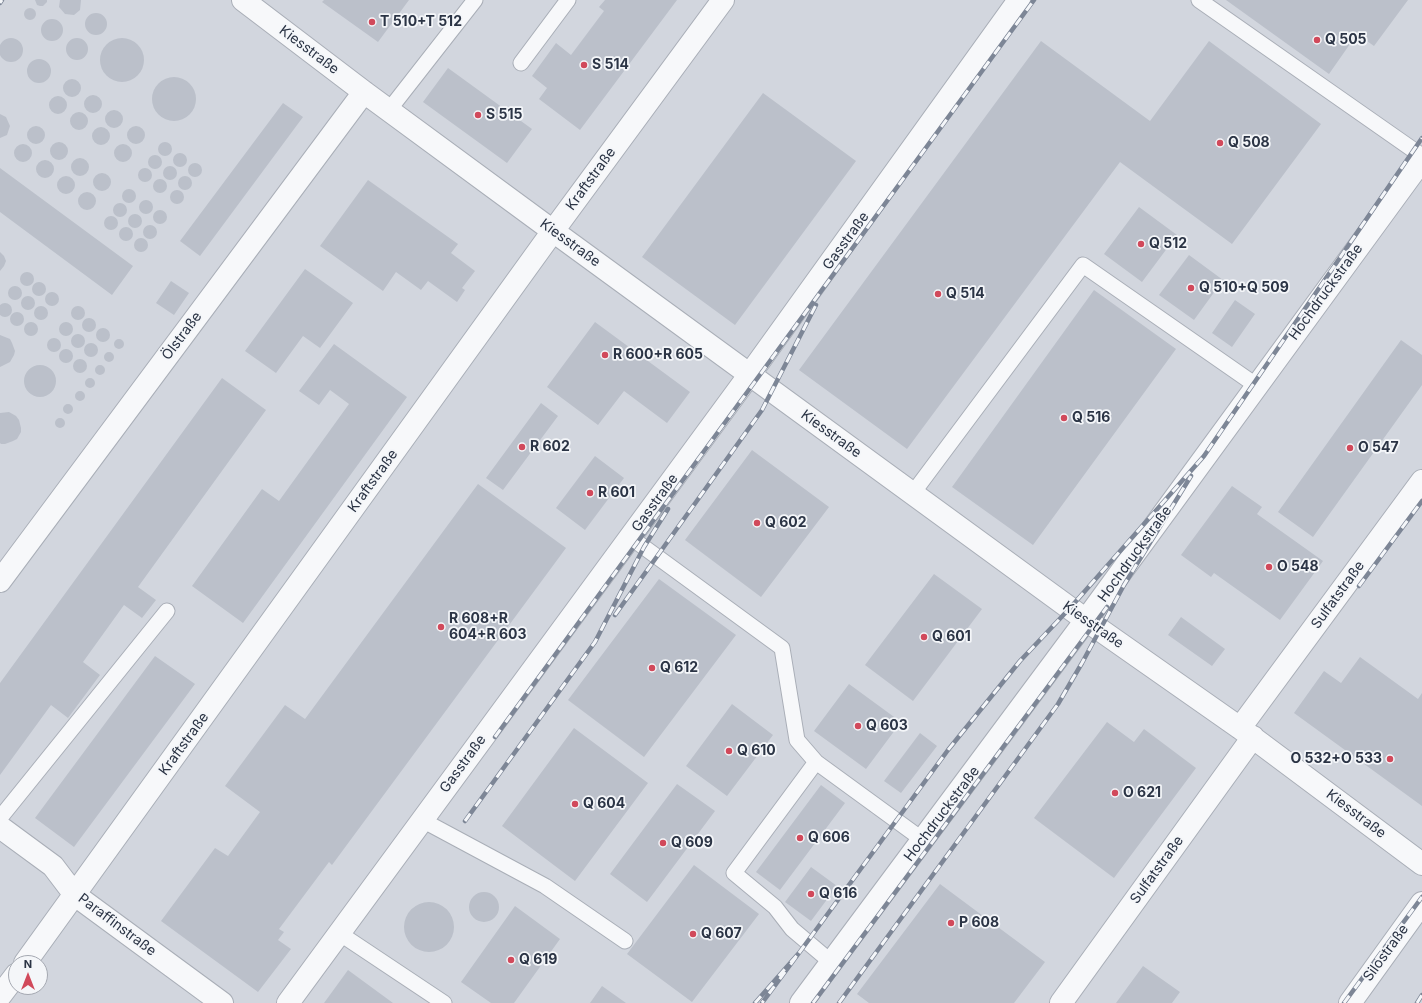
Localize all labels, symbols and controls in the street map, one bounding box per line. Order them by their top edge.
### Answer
place label: T 510+T 512 [380,14,462,30]
marker: T 510+T 512 [367,17,377,27]
street label: Kiesstraße [276,22,342,78]
place label: Q 505 [1325,32,1367,48]
marker: Q 505 [1312,35,1322,45]
place label: S 514 [592,57,629,73]
marker: S 514 [579,60,589,70]
place label: S 515 [486,107,522,123]
marker: S 515 [473,110,483,120]
place label: Q 508 [1228,135,1270,151]
marker: Q 508 [1215,138,1225,148]
street label: Kraftstraße [563,144,619,214]
street label: Gasstraße [819,209,873,273]
street label: Kiesstraße [537,215,603,271]
place label: Q 512 [1149,236,1187,252]
marker: Q 512 [1136,239,1146,249]
street label: Hochdruckstraße [1285,241,1367,343]
place label: Q 510+Q 509 [1199,280,1289,296]
marker: Q 510+Q 509 [1186,283,1196,293]
place label: Q 514 [946,286,985,302]
marker: Q 514 [933,289,943,299]
street label: Ölstraße [158,309,206,363]
place label: R 600+R 605 [613,347,703,363]
marker: R 600+R 605 [600,350,610,360]
street label: Kiesstraße [798,406,864,462]
place label: Q 516 [1072,410,1110,426]
marker: Q 516 [1059,413,1069,423]
place label: R 602 [530,439,570,455]
place label: O 547 [1358,440,1399,456]
marker: R 602 [517,442,527,452]
marker: O 547 [1345,443,1355,453]
street label: Kraftstraße [345,446,401,516]
street label: Gasstraße [628,471,682,535]
place label: R 601 [598,485,635,501]
marker: R 601 [585,488,595,498]
street label: Hochdruckstraße [1094,503,1176,605]
place label: Q 602 [765,515,807,531]
marker: Q 602 [752,518,762,528]
street label: Sulfatstraße [1308,558,1368,632]
place label: O 548 [1277,559,1319,575]
marker: O 548 [1264,562,1274,572]
street label: Kiesstraße [1059,598,1127,652]
place label: R 608+R 604+R 603 [449,611,527,644]
marker: R 608+R 604+R 603 [436,622,446,632]
place label: Q 601 [932,629,971,645]
marker: Q 601 [919,632,929,642]
place label: Q 612 [660,660,698,676]
marker: Q 612 [647,663,657,673]
street label: Kraftstraße [156,709,212,779]
place label: Q 603 [866,718,908,734]
marker: Q 603 [853,721,863,731]
street label: Gasstraße [436,732,490,796]
place label: Q 610 [737,743,776,759]
marker: Q 610 [724,746,734,756]
place label: O 532+O 533 [1290,751,1382,767]
marker: O 532+O 533 [1385,754,1395,764]
street label: Hochdruckstraße [901,763,983,865]
place label: O 621 [1123,785,1161,801]
street label: Kiesstraße [1323,786,1389,842]
marker: O 621 [1110,788,1120,798]
place label: Q 604 [583,796,625,812]
marker: Q 604 [570,799,580,809]
place label: Q 606 [808,830,850,846]
marker: Q 606 [795,833,805,843]
street label: Sulfatstraße [1127,833,1187,907]
place label: Q 609 [671,835,713,851]
marker: Q 609 [658,838,668,848]
place label: Q 616 [819,886,857,902]
marker: Q 616 [806,889,816,899]
street label: Paraffinstraße [75,890,159,960]
place label: P 608 [959,915,999,931]
marker: P 608 [946,918,956,928]
street label: Silostraße [1360,921,1412,985]
place label: Q 607 [701,926,742,942]
marker: Q 607 [688,929,698,939]
place label: Q 619 [519,952,557,968]
north arrow [8,955,48,995]
marker: Q 619 [506,955,516,965]
text: N [24,957,32,971]

